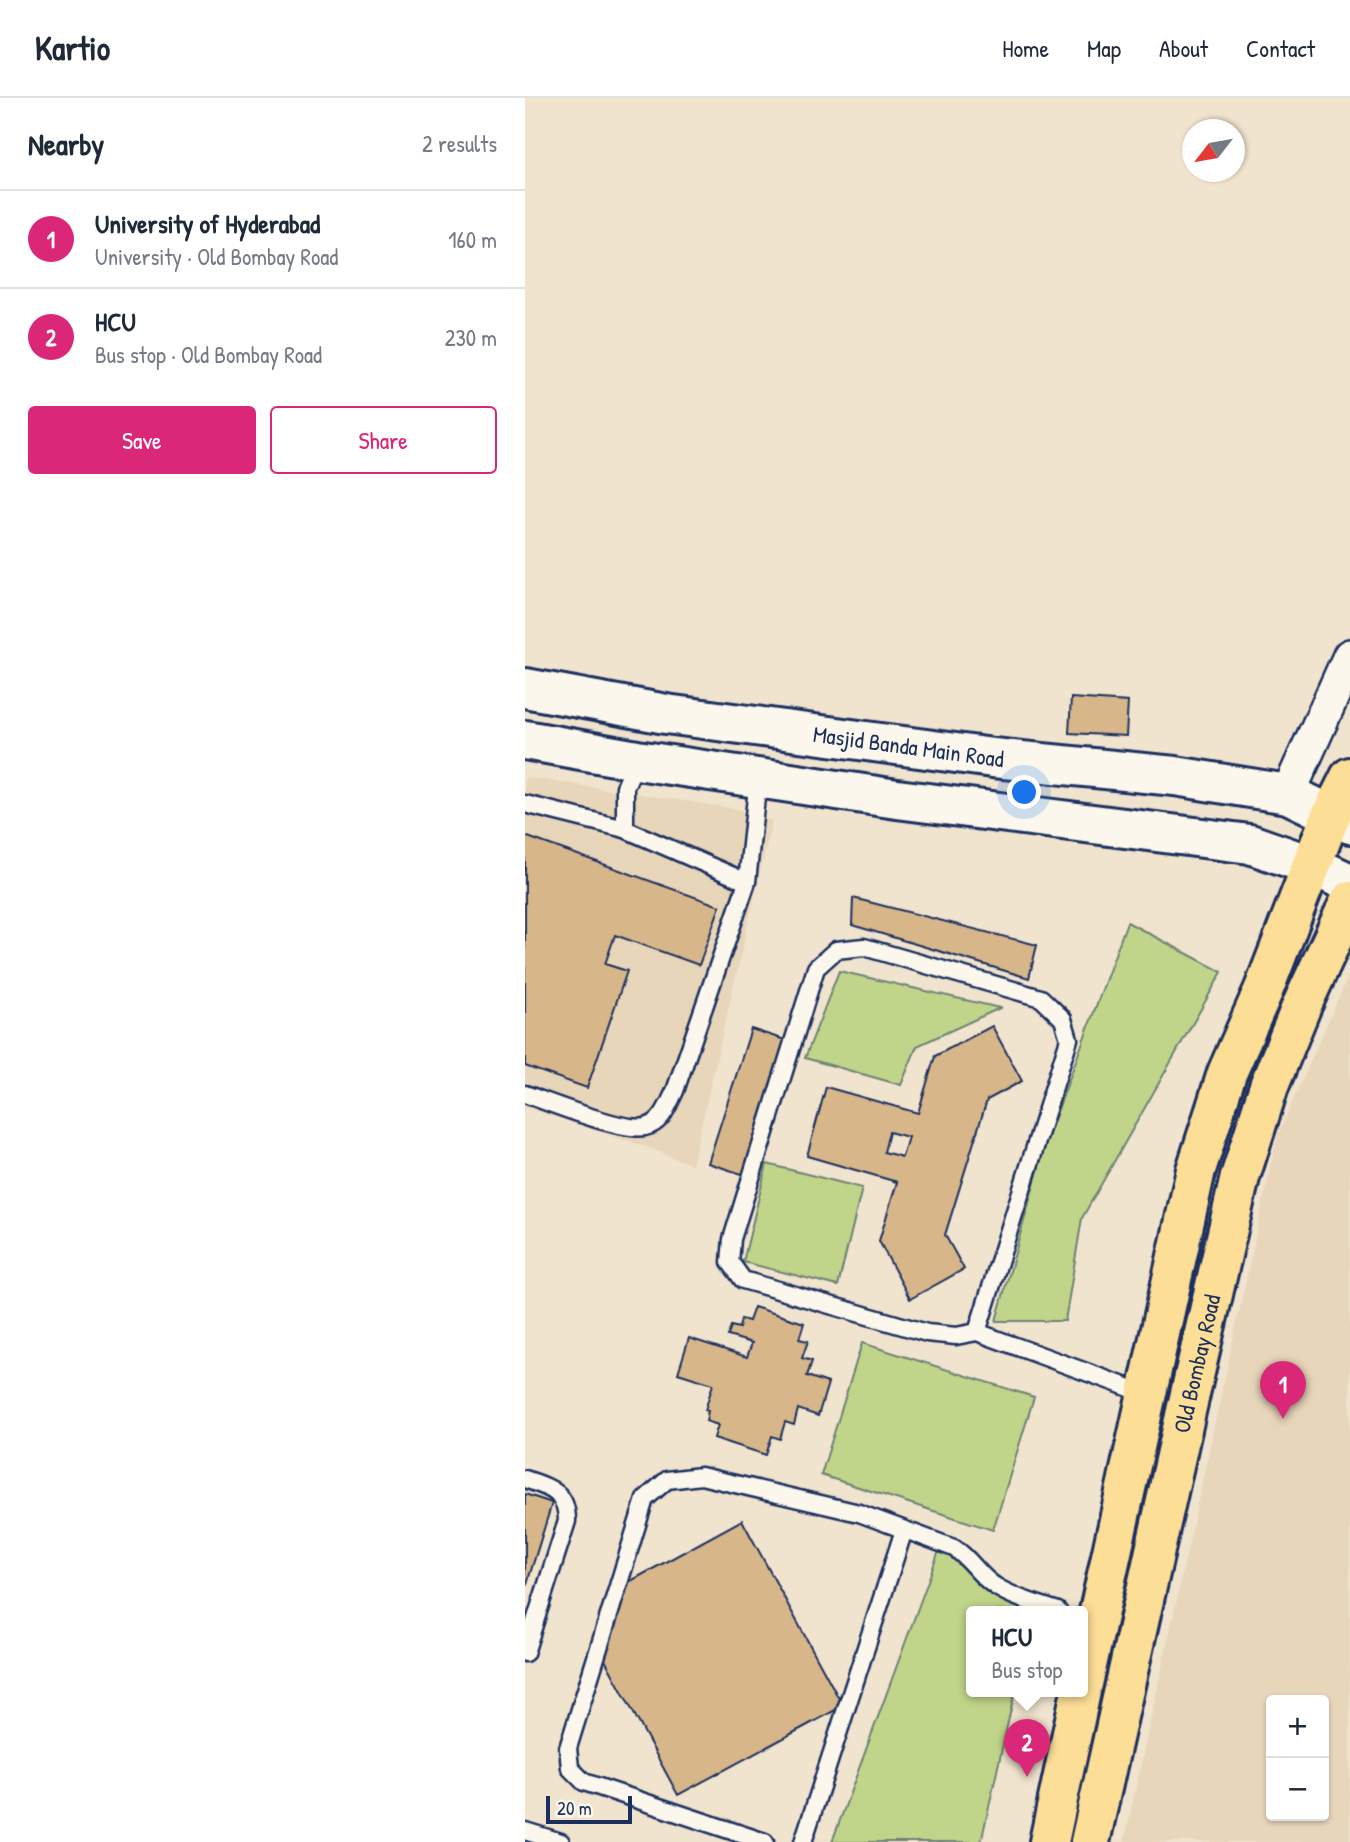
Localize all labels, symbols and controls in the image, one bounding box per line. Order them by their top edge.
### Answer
text: Kartio [35,26,110,70]
text: Home [1002,32,1049,64]
text: Map [1087,32,1121,64]
text: About [1159,32,1208,64]
text: Contact [1246,32,1315,64]
north arrow [1182,119,1245,182]
text: Nearby [28,124,104,164]
text: 2 results [422,128,497,159]
text: University of Hyderabad [95,206,320,241]
text: 1 [47,224,55,255]
text: 160 m [448,224,497,255]
text: University · Old Bombay Road [95,241,338,272]
text: HCU [95,304,136,339]
text: 2 [46,322,56,353]
text: 230 m [445,322,497,353]
text: Bus stop · Old Bombay Road [95,339,322,370]
button: Save [28,406,256,474]
button: Share [270,406,497,474]
street label: Masjid Banda Main Road [811,718,1005,774]
your location [1007,775,1041,809]
street label: Old Bombay Road [1166,1291,1227,1436]
pin: 1 [1260,1361,1306,1419]
popup [966,1606,1088,1697]
text: HCU [992,1619,1032,1654]
text: Bus stop [992,1654,1062,1685]
map controls [1266,1695,1329,1821]
button: + [1266,1695,1329,1758]
pin: 2 [1004,1719,1050,1777]
button: − [1266,1758,1329,1821]
scale bar [546,1793,632,1825]
text: 20 m [557,1795,592,1821]

